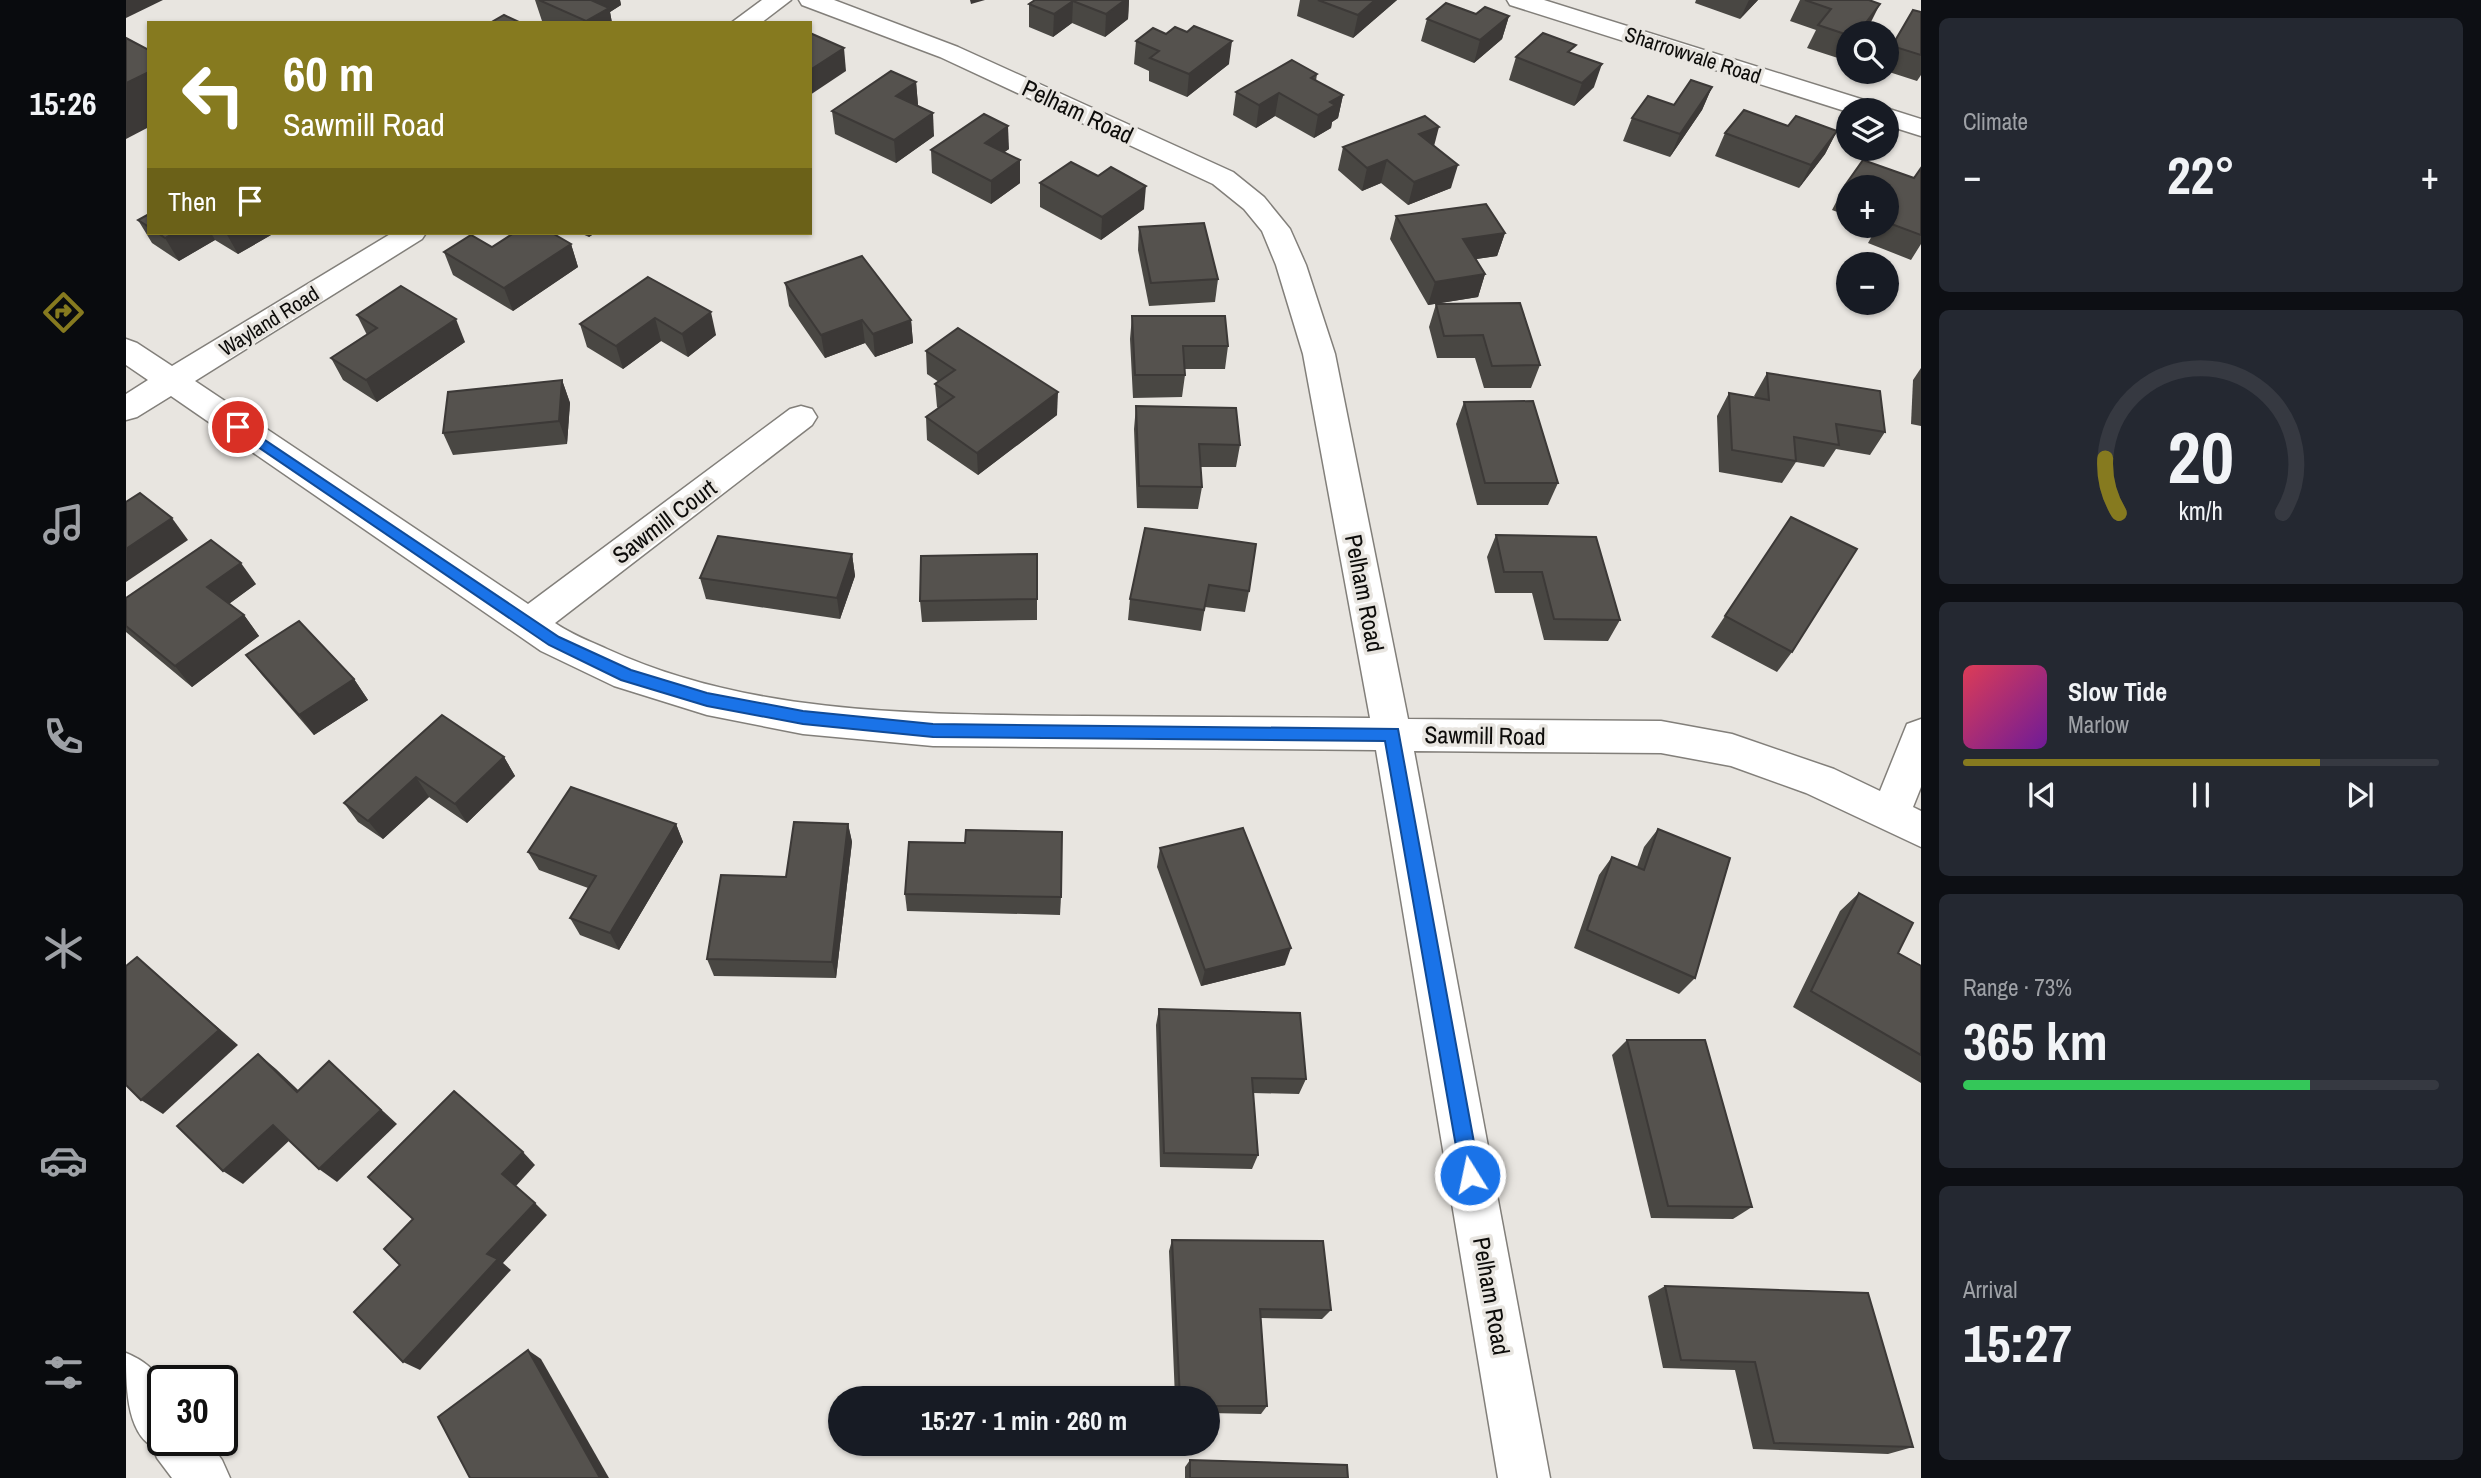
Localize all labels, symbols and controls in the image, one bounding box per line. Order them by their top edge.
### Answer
street label: Sharrowvale Road [1621,19,1765,91]
map controls [1836,21,1899,315]
button: search [1836,21,1899,84]
text: 60 m [283,40,375,106]
icon: left [168,49,259,140]
street label: Pelham Road [1017,71,1139,151]
text: 15:26 [29,82,97,125]
button: layers [1836,98,1899,161]
text: Sawmill Road [283,103,445,146]
text: Climate [1963,106,2028,137]
text: 22° [2167,140,2235,210]
text: − [1963,150,1981,201]
text: + [2421,150,2439,201]
button: + [1836,175,1899,238]
icon: arrive [231,182,269,220]
text: Then [168,184,217,219]
button: − [1836,252,1899,315]
street label: Wayland Road [214,279,324,363]
icon: directions [39,288,88,337]
pin [208,397,268,457]
icon: arrive [219,408,257,446]
text: 20 [2168,408,2234,506]
street label: Sawmill Court [605,471,723,571]
text: km/h [2179,494,2223,528]
icon: music [39,500,88,549]
street label: Pelham Road [1338,531,1392,655]
text: Slow Tide [2068,674,2167,709]
text: Marlow [2068,709,2129,740]
icon: phone [39,712,88,761]
street label: Sawmill Road [1424,718,1546,752]
icon: previous [2023,776,2061,814]
icon: pause [2182,776,2220,814]
icon: next [2341,776,2379,814]
icon: climate [39,924,88,973]
text: Range · 73% [1963,972,2072,1003]
text: 365 km [1963,1006,2108,1076]
icon: car [39,1136,88,1185]
position arrow [1433,1138,1507,1212]
street label: Pelham Road [1466,1235,1518,1357]
text: Arrival [1963,1274,2018,1305]
text: 15:27 [1963,1308,2072,1378]
icon: filters [39,1348,88,1397]
speed limit sign: 30 [147,1365,238,1456]
text: 15:27 · 1 min · 260 m [921,1403,1127,1438]

